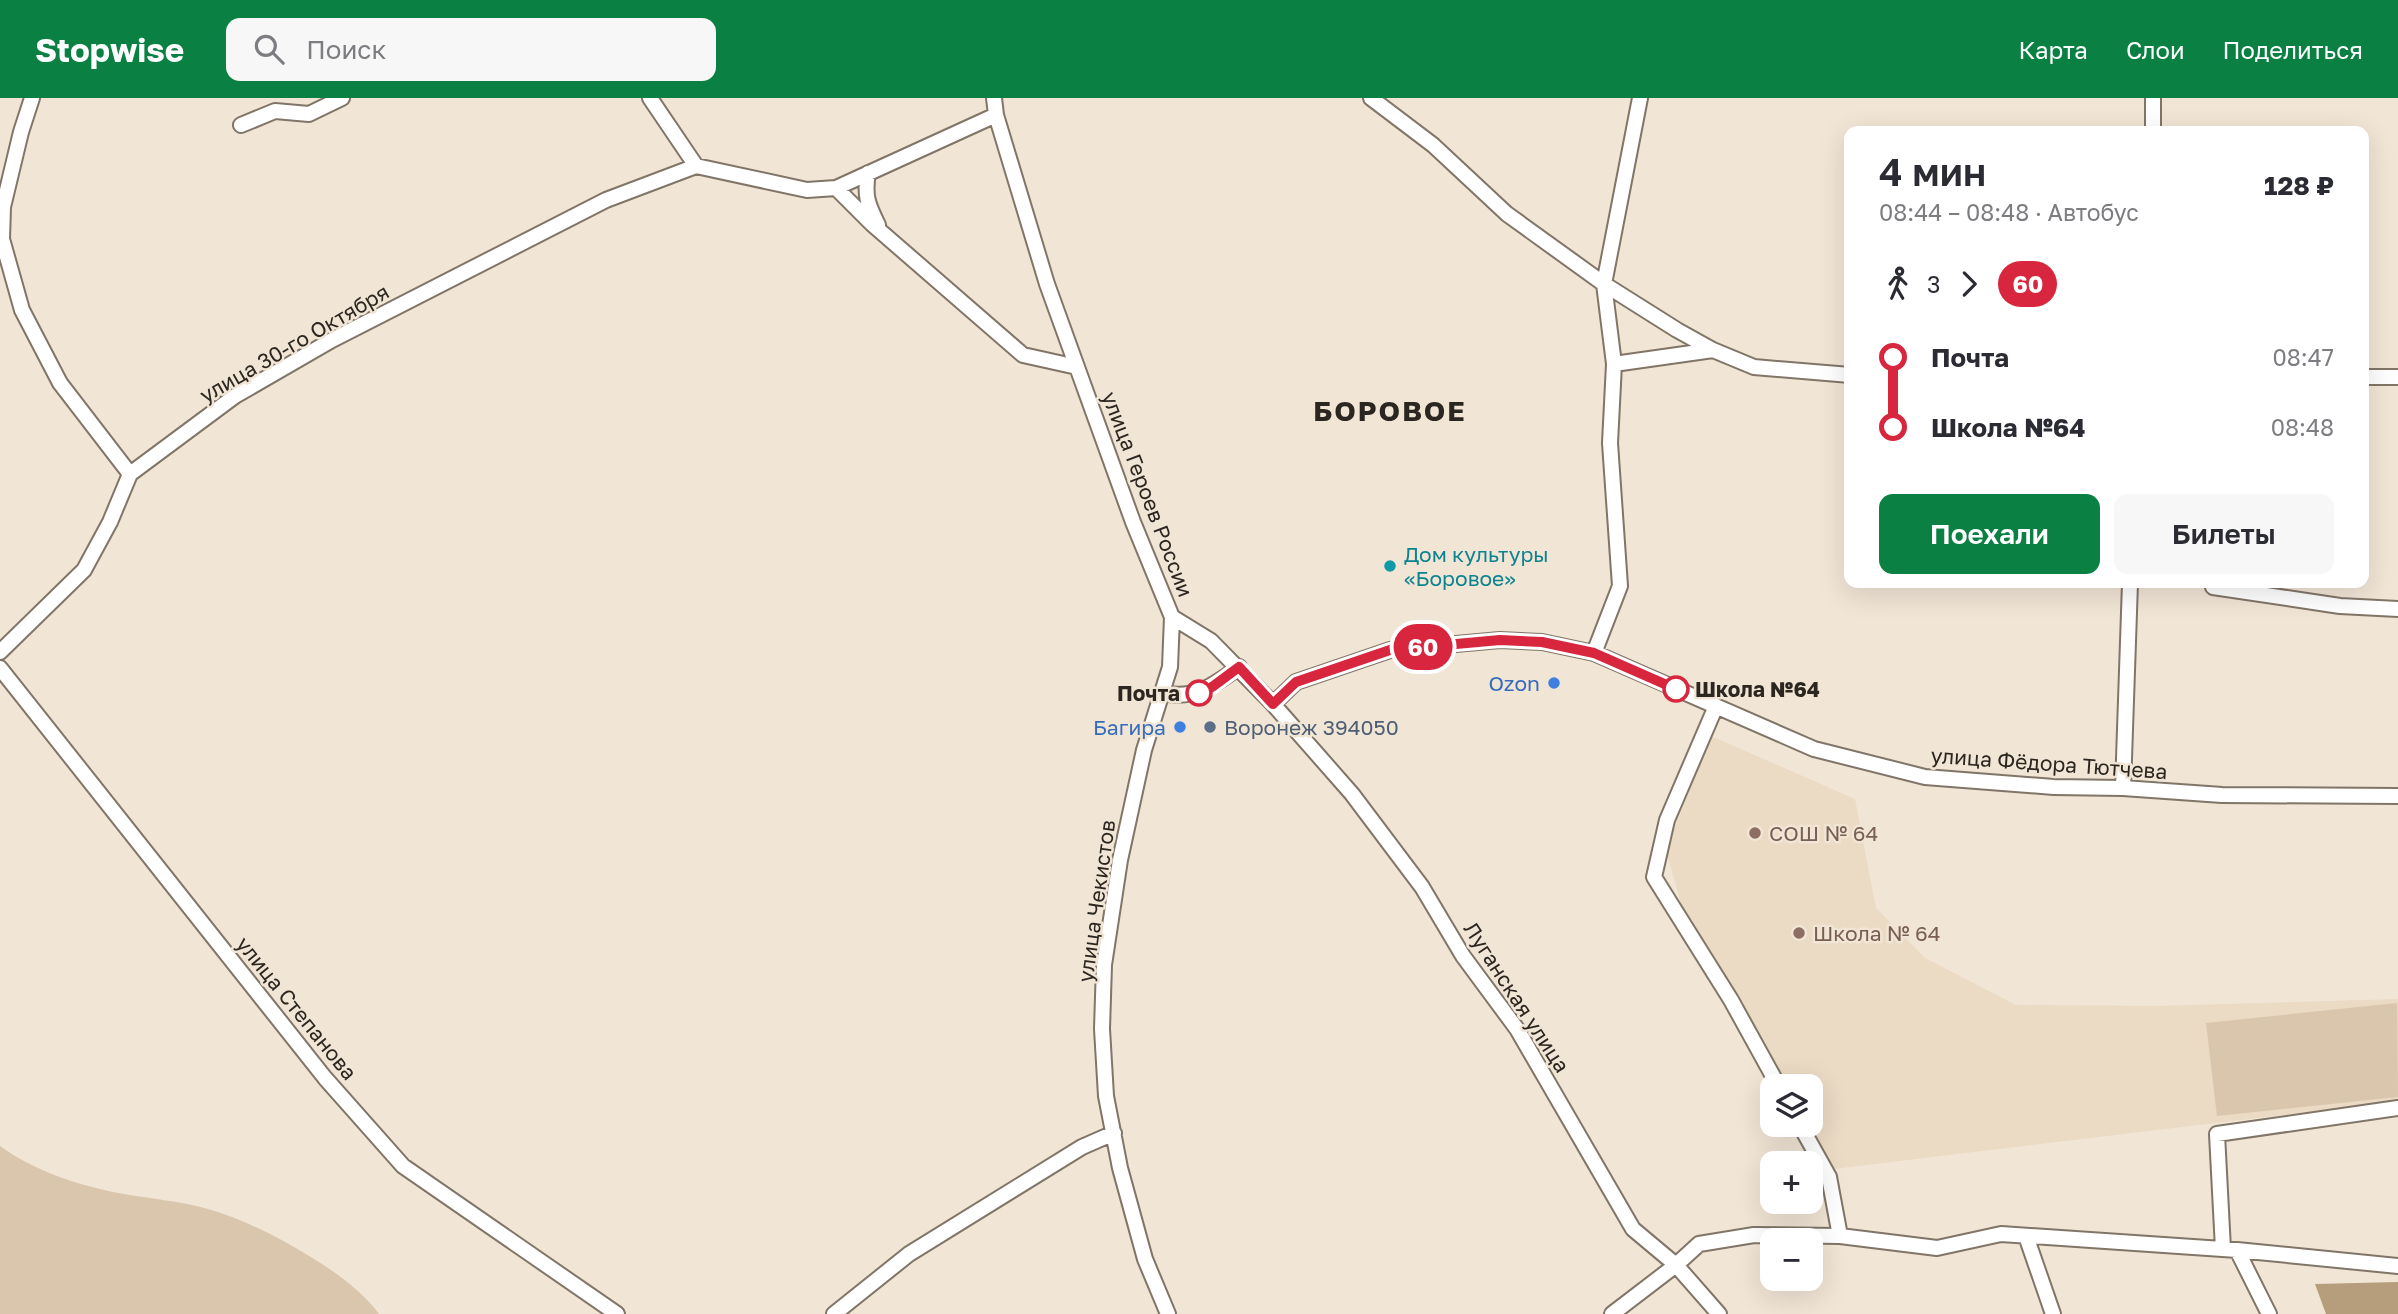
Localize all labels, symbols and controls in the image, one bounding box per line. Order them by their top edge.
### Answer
search box [226,18,716,81]
text: Stopwise [35,30,184,69]
icon: search [250,30,288,68]
text: Поиск [306,34,386,65]
text: Карта [2018,35,2088,64]
text: Слои [2126,35,2185,64]
text: Поделиться [2223,35,2363,64]
text: 4 мин [1879,149,1986,194]
text: 128 ₽ [2264,170,2334,201]
text: 08:44 – 08:48 · Автобус [1879,198,2139,226]
icon: walk [1879,265,1917,303]
icon: forward [1950,265,1988,303]
text: 60 [2012,269,2043,298]
text: 3 [1927,270,1940,298]
street label: улица 30-го Октября [195,278,393,408]
text: Почта [1931,342,2009,373]
text: 08:47 [2273,343,2334,371]
street label: улица Героев России [1097,388,1199,600]
district label: БОРОВОЕ [1313,394,1467,427]
text: Школа №64 [1931,412,2086,443]
text: 08:48 [2271,413,2334,441]
button: Поехали [1879,494,2100,574]
button: Билеты [2114,494,2334,574]
place label: Дом культуры «Боровое» [1404,541,1549,591]
marker: Дом культуры «Боровое» [1382,558,1398,574]
line badge: 60 [1392,624,1454,670]
text: 60 [1408,632,1438,661]
place label: Ozon [1488,670,1540,696]
marker: Ozon [1546,675,1562,691]
marker: Школа №64 [1663,676,1689,702]
place label: Школа №64 [1695,676,1820,702]
place label: Почта [1117,680,1180,706]
marker: Почта [1186,680,1212,706]
place label: Багира [1093,714,1166,740]
place label: Воронеж 394050 [1224,714,1399,740]
marker: Багира [1172,719,1188,735]
marker: Воронеж 394050 [1202,719,1218,735]
street label: улица Фёдора Тютчева [1930,742,2168,784]
street label: улица Чекистов [1072,818,1120,984]
place label: СОШ № 64 [1769,820,1878,846]
marker: СОШ № 64 [1747,825,1763,841]
street label: Луганская улица [1459,917,1575,1077]
place label: Школа № 64 [1813,920,1941,946]
marker: Школа № 64 [1791,925,1807,941]
street label: улица Степанова [231,931,363,1085]
map controls [1760,1074,1823,1291]
button: layers [1760,1074,1823,1137]
button: + [1760,1151,1823,1214]
button: − [1760,1228,1823,1291]

